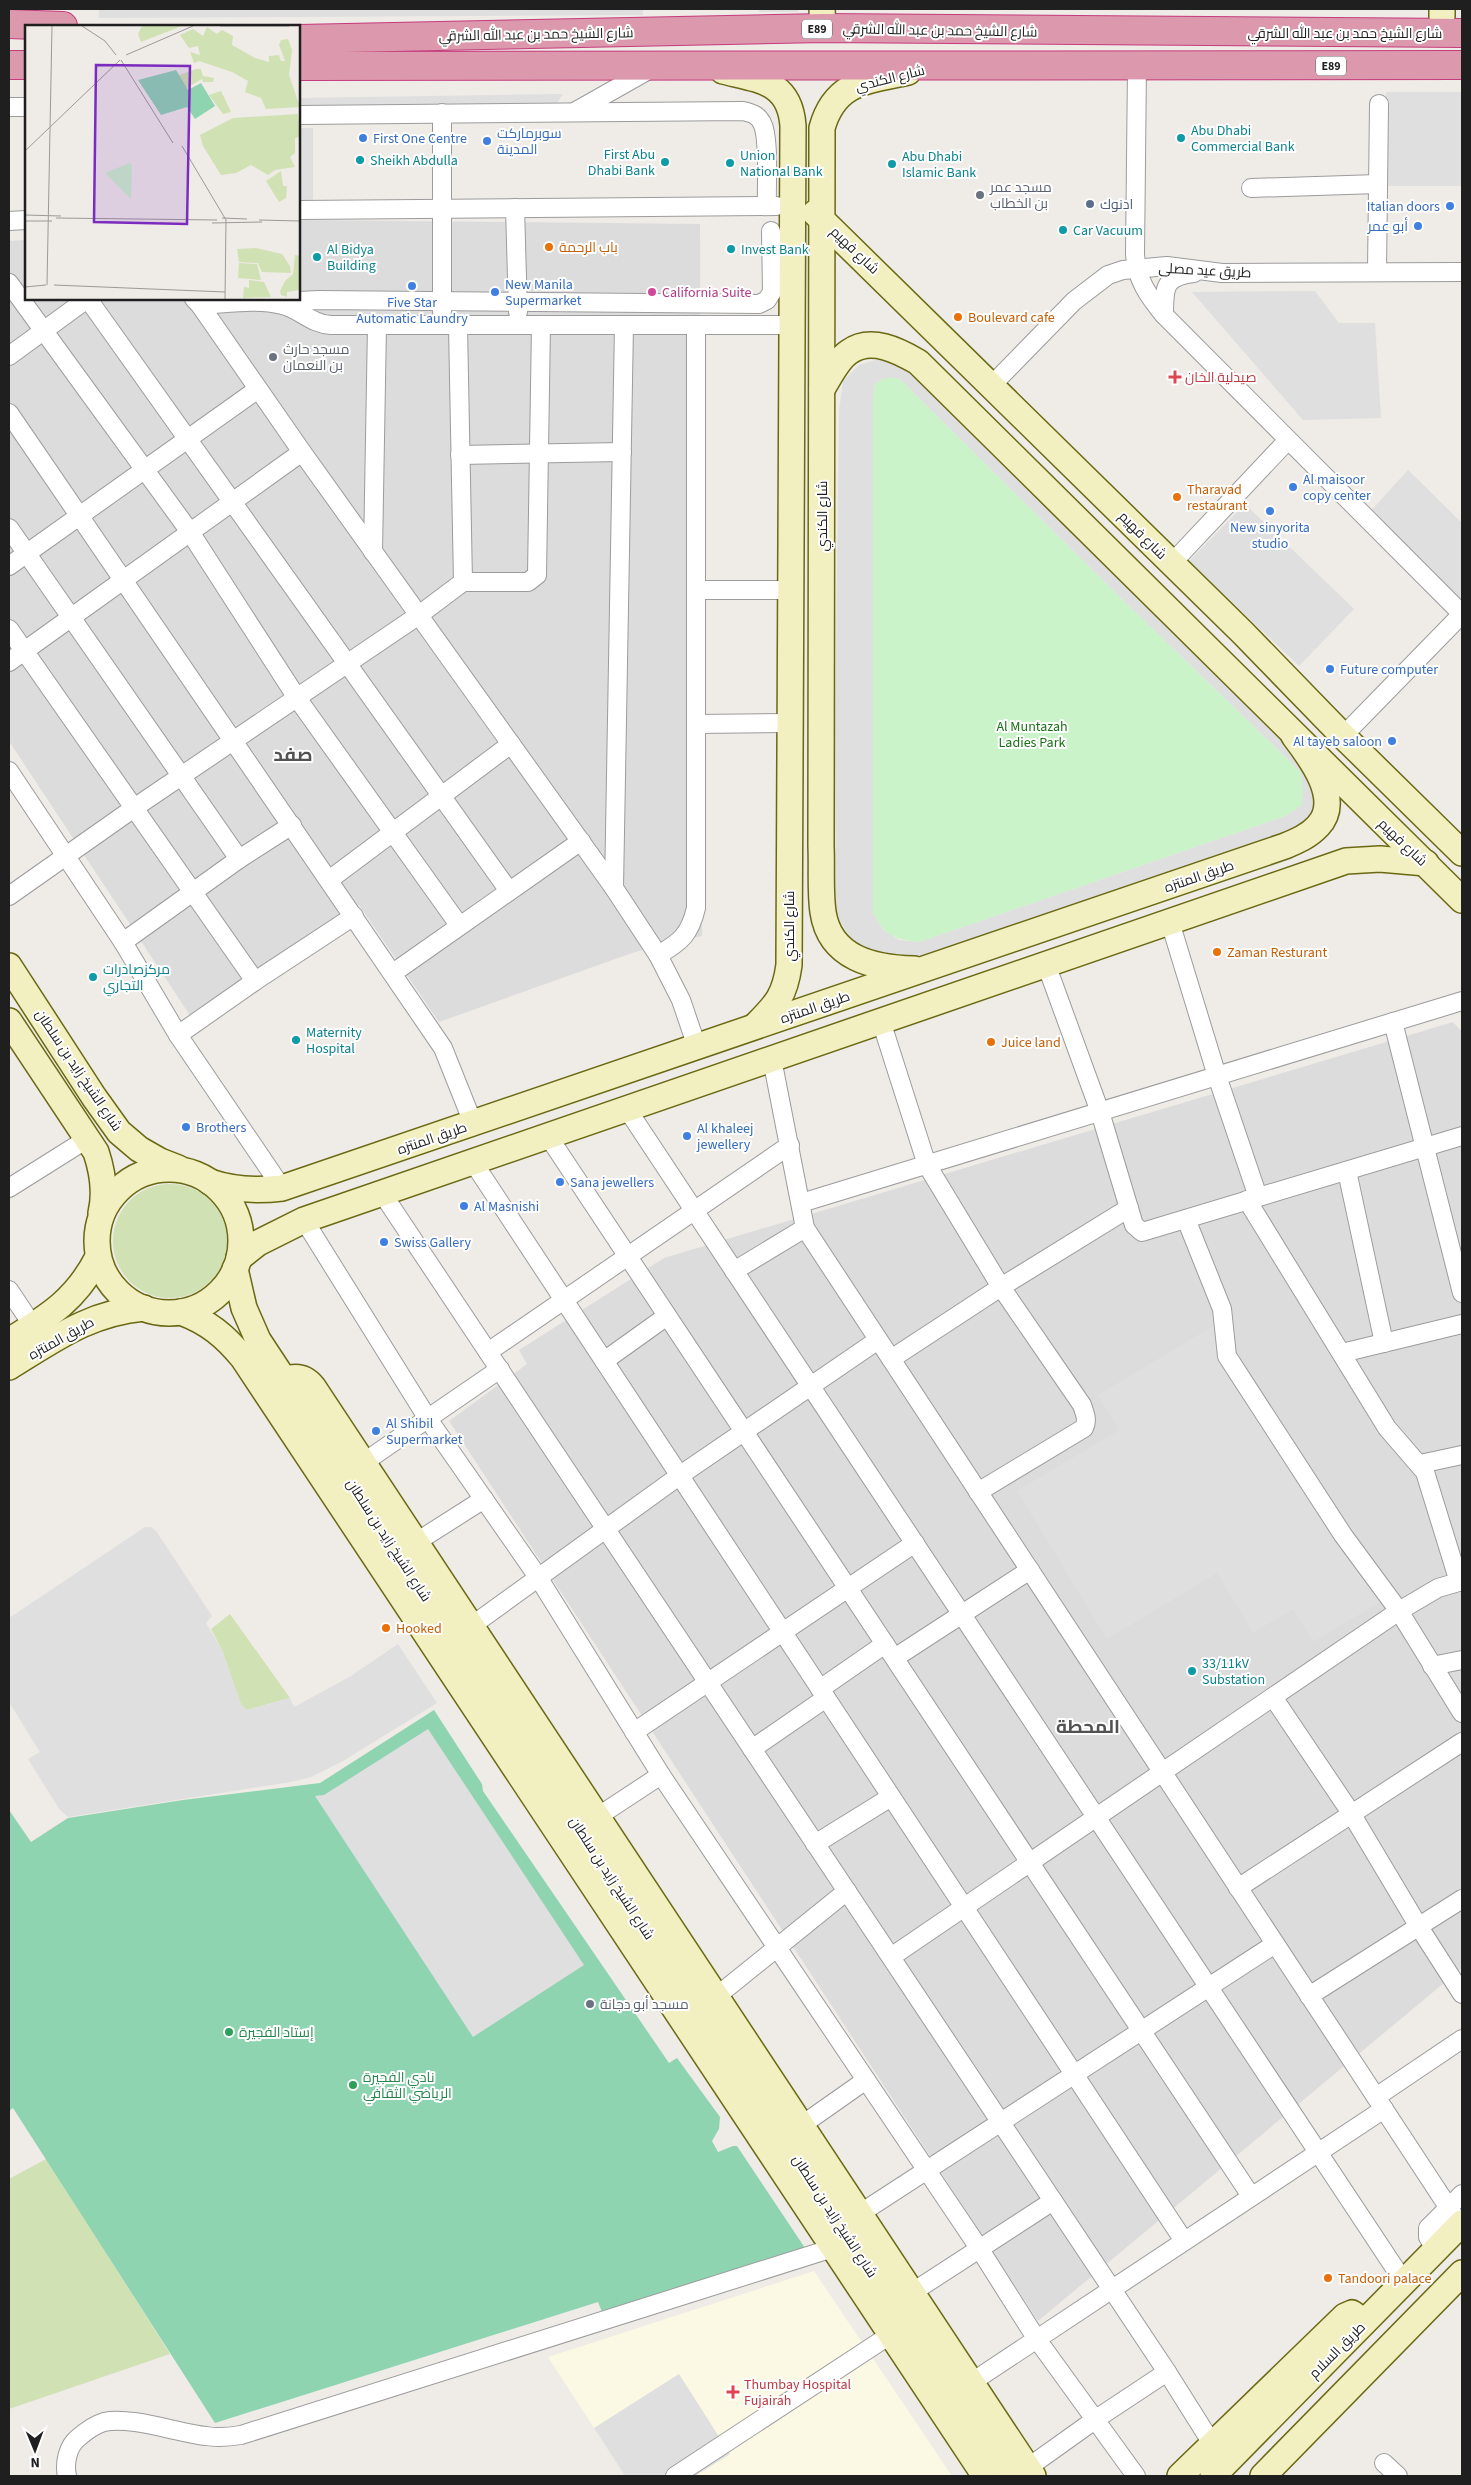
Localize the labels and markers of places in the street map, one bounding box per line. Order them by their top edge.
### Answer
place label: Abu Dhabi Commercial Bank [1191,121,1295,157]
place label: سوبرماركت المدينة [497,124,562,160]
place label: First One Centre [373,129,467,149]
marker: First One Centre [357,132,369,144]
marker: Abu Dhabi Commercial Bank [1175,132,1187,144]
marker: سوبرماركت المدينة [481,135,493,147]
place label: First Abu Dhabi Bank [588,145,655,181]
place label: Union National Bank [740,146,823,182]
place label: Abu Dhabi Islamic Bank [902,147,976,183]
place label: Sheikh Abdulla [370,151,458,171]
marker: Sheikh Abdulla [354,154,366,166]
marker: First Abu Dhabi Bank [659,156,671,168]
marker: Union National Bank [724,157,736,169]
marker: Abu Dhabi Islamic Bank [886,158,898,170]
place label: مسجد عمر بن الخطاب [989,178,1052,214]
marker: مسجد عمر بن الخطاب [974,189,986,201]
place label: ادنوك [1100,195,1133,215]
place label: Italian doors [1367,197,1440,217]
marker: ادنوك [1084,198,1096,210]
marker: Italian doors [1444,200,1456,212]
place label: أبو عمر [1367,217,1408,237]
marker: أبو عمر [1412,220,1424,232]
place label: Car Vacuum [1073,221,1143,241]
marker: Car Vacuum [1057,224,1069,236]
place label: باب الرحمة [559,238,618,258]
place label: Al Bidya Building [327,240,376,276]
place label: Invest Bank [741,240,809,260]
marker: باب الرحمة [543,241,555,253]
marker: Invest Bank [725,243,737,255]
marker: Al Bidya Building [311,251,323,263]
place label: New Manila Supermarket [505,275,582,311]
marker: Five Star Automatic Laundry [406,280,418,292]
place label: California Suite [662,283,751,303]
marker: New Manila Supermarket [489,286,501,298]
marker: California Suite [646,286,658,298]
place label: Five Star Automatic Laundry [356,293,468,329]
place label: Boulevard cafe [968,308,1055,328]
marker: Boulevard cafe [952,311,964,323]
place label: مسجد حارث بن النعمان [283,340,349,376]
marker: مسجد حارث بن النعمان [267,351,279,363]
place label: صيدلية الخان [1185,368,1256,388]
marker: صيدلية الخان [1169,371,1181,383]
place label: Al maisoor copy center [1303,470,1371,506]
place label: Tharavad restaurant [1187,480,1248,516]
marker: Al maisoor copy center [1287,481,1299,493]
marker: Tharavad restaurant [1171,491,1183,503]
marker: New sinyorita studio [1264,505,1276,517]
place label: New sinyorita studio [1230,518,1310,554]
place label: Future computer [1340,660,1438,680]
marker: Future computer [1324,663,1336,675]
place label: Al tayeb saloon [1293,732,1382,752]
marker: Al tayeb saloon [1386,735,1398,747]
place label: Zaman Resturant [1227,943,1327,963]
marker: Zaman Resturant [1211,946,1223,958]
place label: مركزصادرات التجاري [103,960,170,997]
marker: مركزصادرات التجاري [87,971,99,983]
place label: Maternity Hospital [306,1023,362,1059]
place label: Juice land [1001,1033,1061,1053]
marker: Maternity Hospital [290,1034,302,1046]
marker: Juice land [985,1036,997,1048]
place label: Brothers [196,1118,246,1138]
place label: Al khaleej jewellery [696,1119,754,1155]
marker: Brothers [180,1121,192,1133]
marker: Al khaleej jewellery [681,1130,693,1142]
place label: Sana jewellers [570,1173,654,1193]
marker: Sana jewellers [554,1176,566,1188]
place label: Al Masnishi [474,1197,539,1217]
marker: Al Masnishi [458,1200,470,1212]
place label: Swiss Gallery [394,1233,472,1253]
marker: Swiss Gallery [378,1236,390,1248]
place label: Al Shibil Supermarket [386,1414,463,1450]
marker: Al Shibil Supermarket [370,1425,382,1437]
place label: Hooked [396,1619,442,1639]
marker: Hooked [380,1622,392,1634]
place label: 33/11kV Substation [1202,1654,1265,1690]
marker: 33/11kV Substation [1186,1665,1198,1677]
place label: مسجد أبو دجانة [600,1995,689,2015]
marker: مسجد أبو دجانة [584,1998,596,2010]
place label: إستاد الفجيرة [239,2023,314,2043]
marker: إستاد الفجيرة [223,2026,235,2038]
place label: نادي الفجيرة الرياضي الثقافي [363,2068,452,2105]
marker: نادي الفجيرة الرياضي الثقافي [347,2079,359,2091]
place label: Tandoori palace [1338,2269,1432,2289]
marker: Tandoori palace [1322,2272,1334,2284]
place label: Thumbay Hospital Fujairah [744,2375,852,2411]
marker: Thumbay Hospital Fujairah [726,2385,740,2399]

